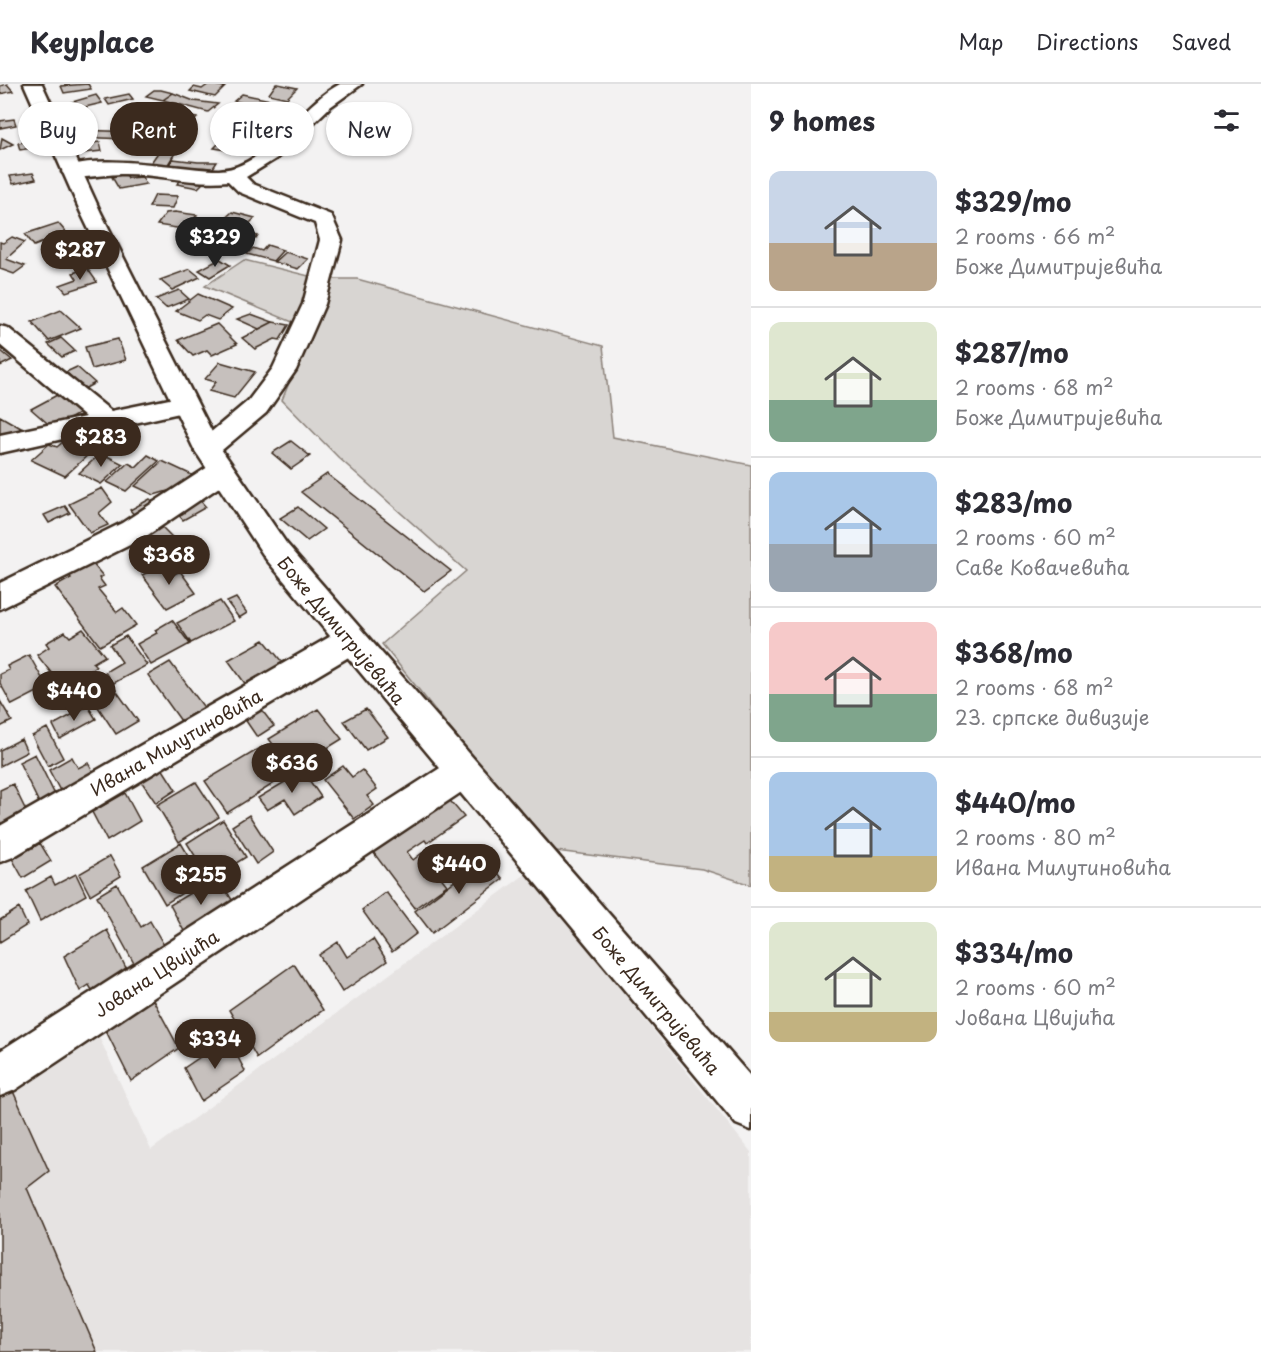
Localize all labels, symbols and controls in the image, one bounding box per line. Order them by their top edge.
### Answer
text: Keyplace [30,20,155,63]
text: Map [958,25,1003,57]
text: Directions [1036,25,1138,57]
text: Saved [1171,25,1231,57]
text: 9 homes [769,101,875,140]
chip: Buy [18,102,98,156]
chip: Rent [110,102,198,156]
chip: Filters [210,102,314,156]
chip: New [326,102,412,156]
icon: filters [1210,104,1243,137]
text: $329/mo [955,182,1071,221]
icon: home [817,195,889,267]
pin: $329 [179,217,251,268]
text: $329 [189,221,241,251]
text: 2 rooms · 66 m² [955,221,1115,251]
pin: $287 [44,230,116,281]
text: $287 [55,234,105,264]
text: Боже Димитријевића [955,251,1162,281]
text: $287/mo [955,333,1069,372]
icon: home [817,346,889,418]
text: 2 rooms · 68 m² [955,372,1114,402]
text: Боже Димитријевића [955,402,1162,432]
pin: $283 [65,417,137,468]
text: $283 [75,421,127,451]
text: $283/mo [955,483,1072,522]
icon: home [817,496,889,568]
text: 2 rooms · 60 m² [955,522,1116,552]
pin: $368 [133,535,205,586]
text: $368 [143,539,195,569]
street label: Боже Димитријевића [272,550,413,711]
text: Саве Ковачевића [955,552,1129,582]
text: $368/mo [955,633,1073,672]
icon: home [817,646,889,718]
pin: $440 [38,671,110,722]
text: 2 rooms · 68 m² [955,672,1114,702]
text: $440 [46,675,102,705]
street label: Ивана Милутиновића [85,681,267,802]
text: 23. српске дивизије [955,702,1149,732]
pin: $636 [256,743,328,794]
text: $636 [266,747,318,777]
text: $440/mo [955,783,1075,822]
icon: home [817,796,889,868]
text: 2 rooms · 80 m² [955,822,1116,852]
pin: $440 [423,844,495,895]
text: $440 [431,848,487,878]
text: Ивана Милутиновића [955,852,1171,882]
pin: $255 [165,855,237,906]
text: $255 [175,859,227,889]
street label: Боже Димитријевића [587,920,728,1081]
street label: Јована Цвијића [88,922,224,1024]
text: $334/mo [955,933,1073,972]
icon: home [817,946,889,1018]
text: 2 rooms · 60 m² [955,972,1116,1002]
text: Јована Цвијића [955,1002,1115,1032]
pin: $334 [179,1019,251,1070]
text: $334 [189,1023,241,1053]

